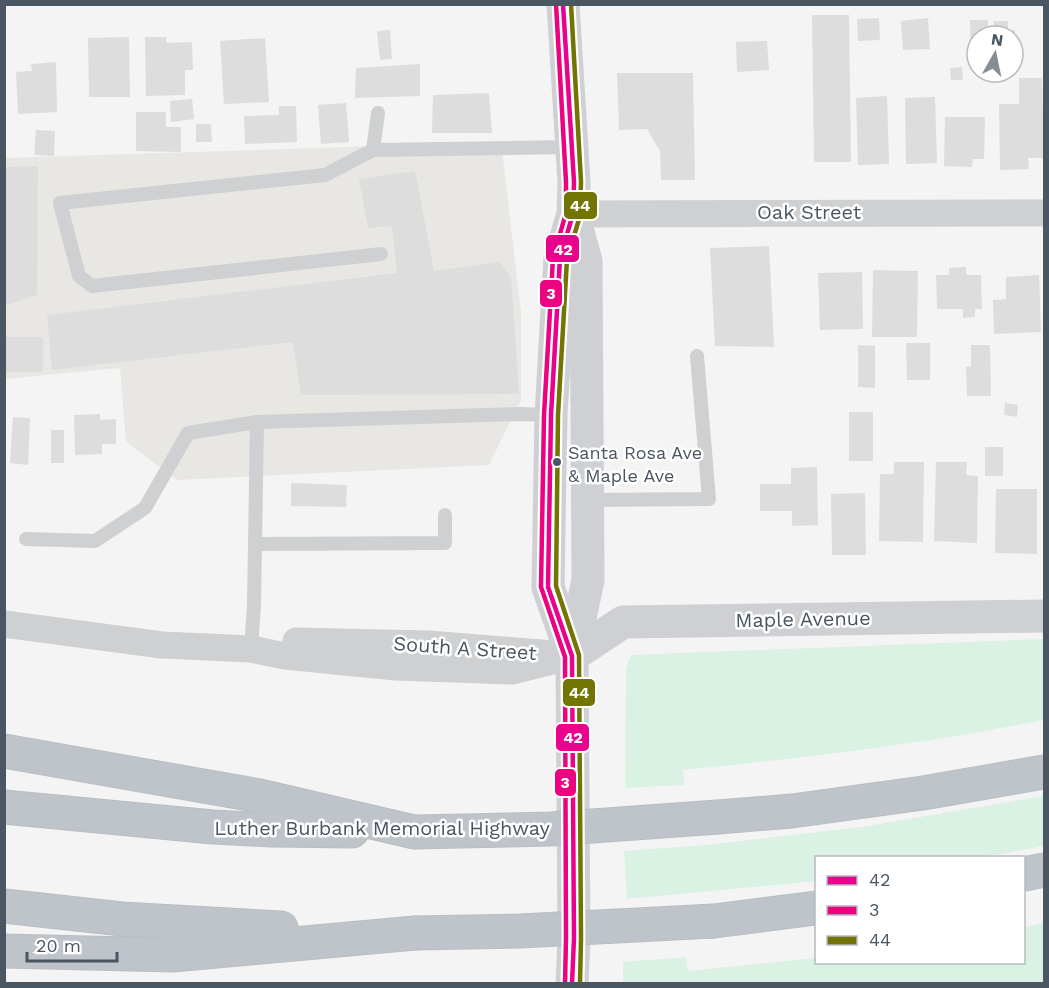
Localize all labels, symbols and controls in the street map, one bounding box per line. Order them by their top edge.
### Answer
north arrow [965,24,1025,84]
text: N [990,29,1005,50]
line badge: 44 [563,191,598,220]
text: 44 [570,196,590,215]
street label: Oak Street [757,200,862,224]
line badge: 42 [545,234,580,263]
text: 42 [553,240,573,259]
line badge: 3 [539,279,563,308]
text: 3 [546,284,556,303]
place label: Santa Rosa Ave & Maple Ave [568,442,702,486]
marker: Santa Rosa Ave & Maple Ave [551,456,563,468]
street label: Maple Avenue [735,606,871,632]
street label: South A Street [393,631,538,665]
line badge: 44 [562,678,596,707]
text: 44 [569,683,589,702]
line badge: 42 [555,723,590,752]
text: 42 [563,728,583,747]
line badge: 3 [554,768,577,797]
text: 3 [560,773,570,792]
street label: Luther Burbank Memorial Highway [214,816,550,840]
legend [815,856,1025,964]
text: 42 [869,869,891,890]
text: 3 [869,899,880,920]
scale bar [27,925,117,963]
text: 44 [869,929,891,950]
text: 20 m [36,935,81,956]

